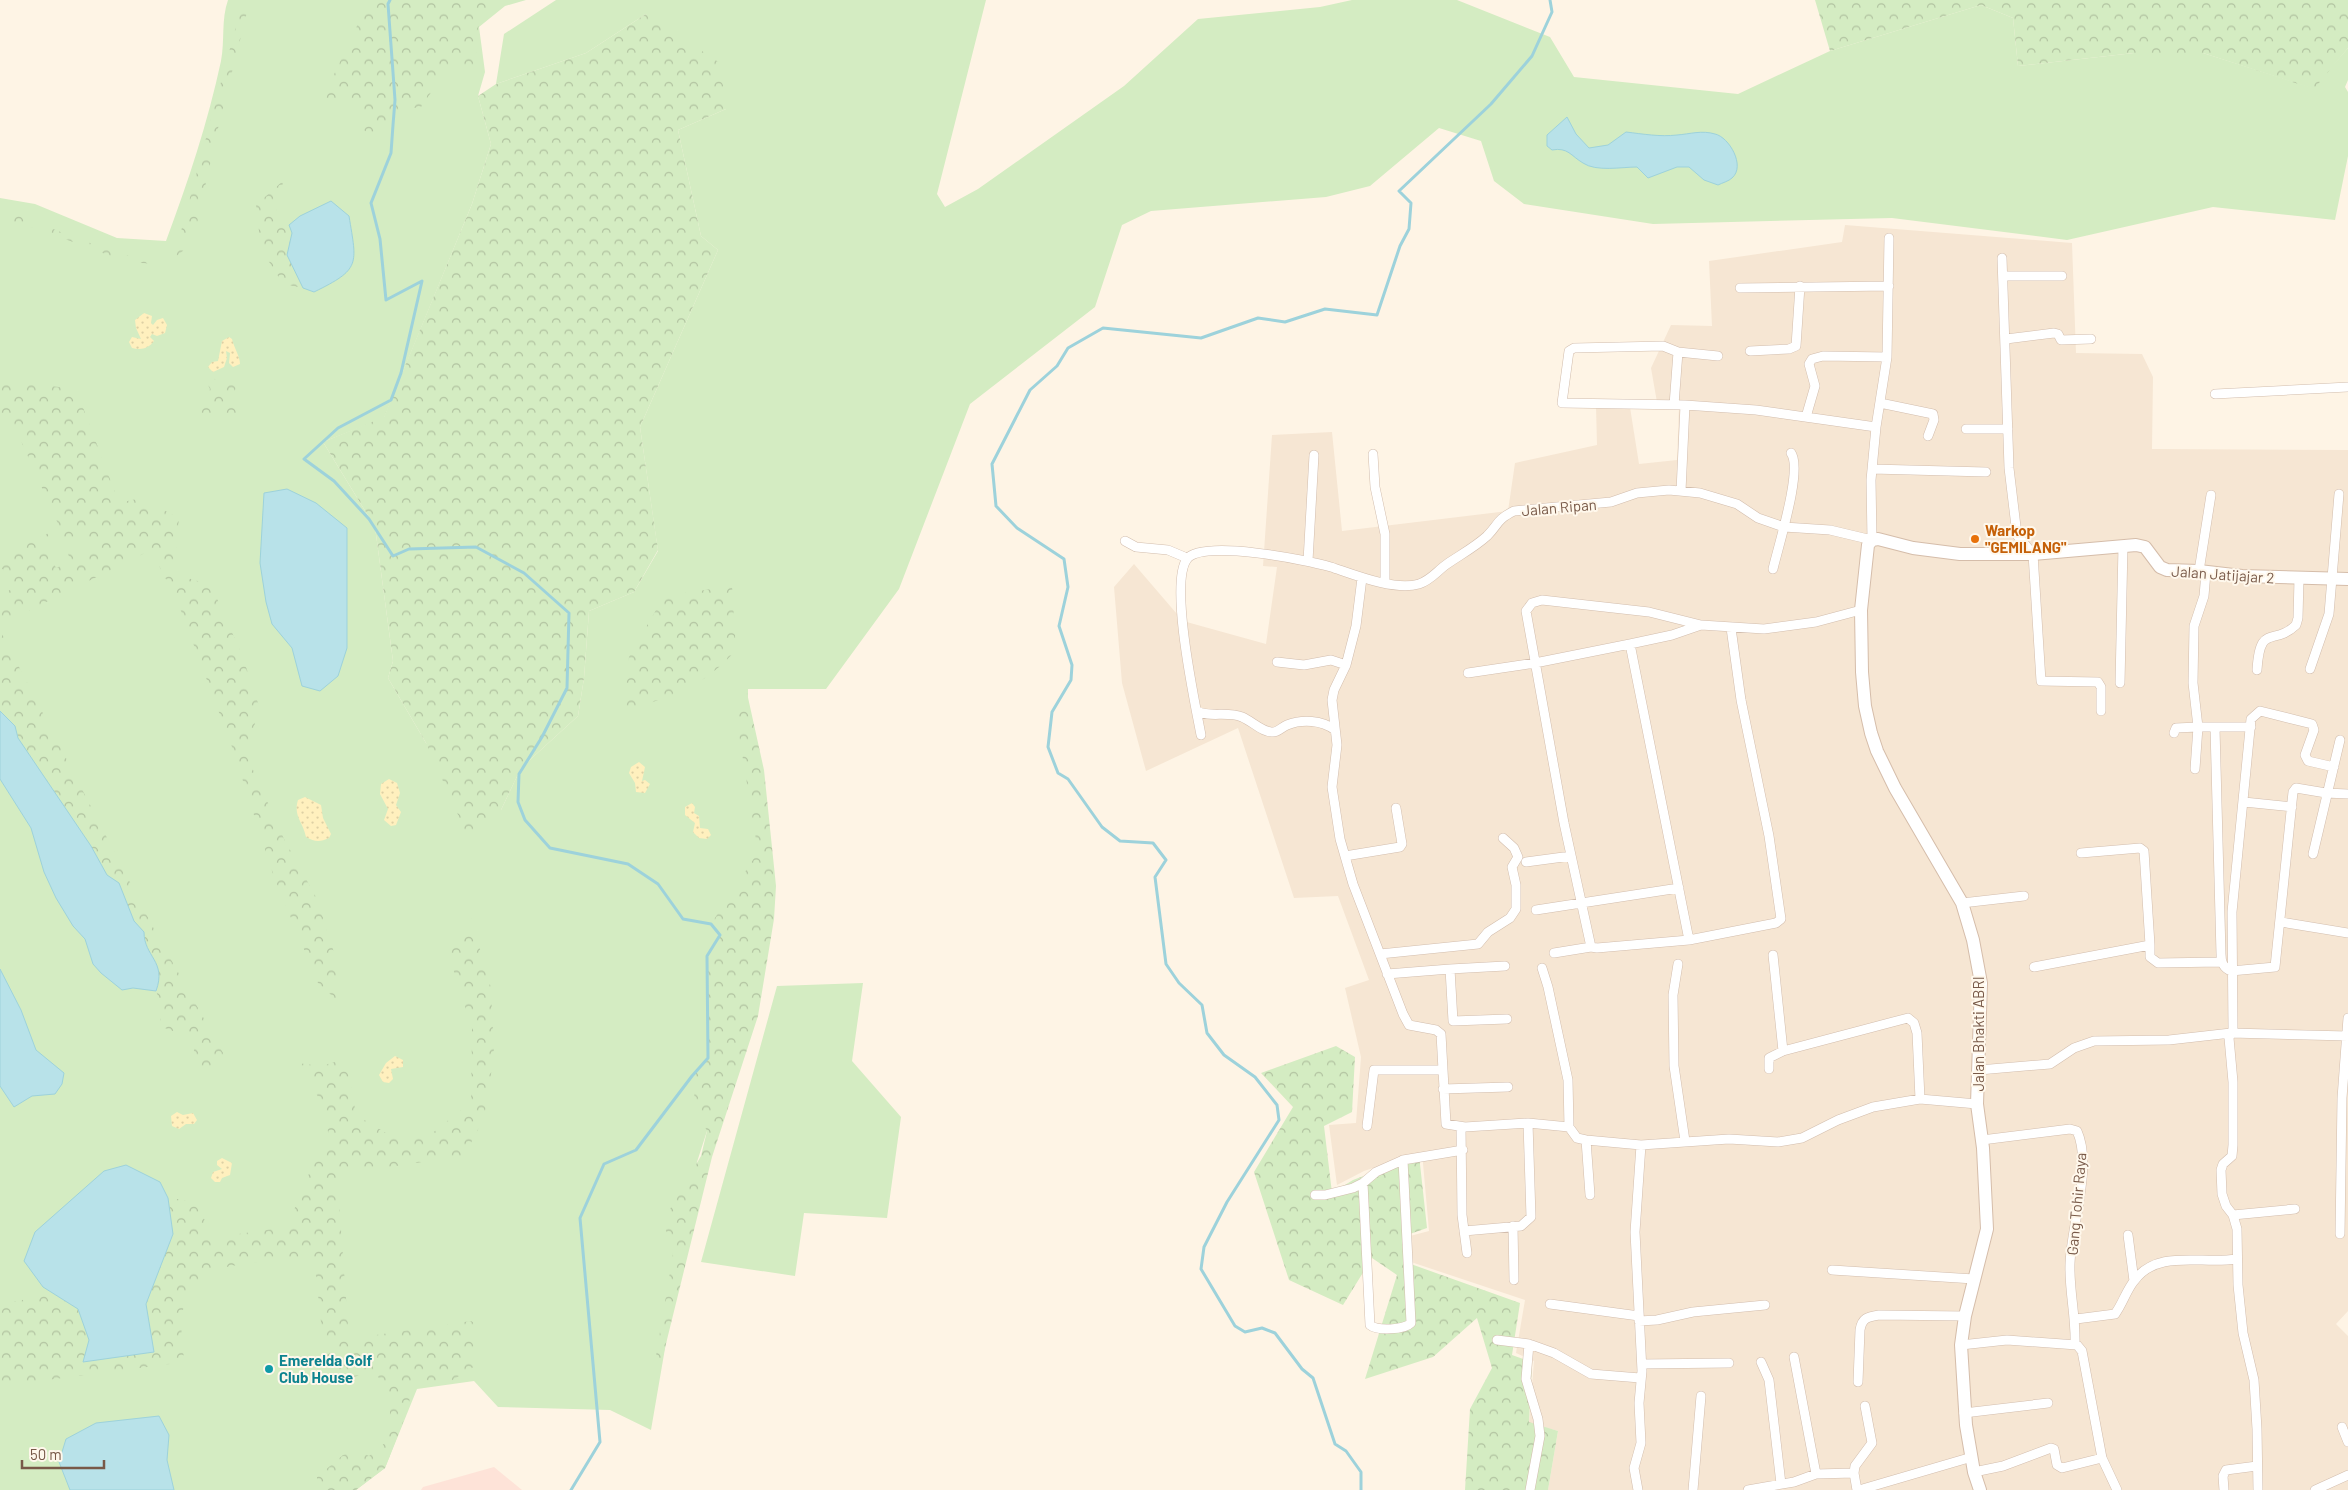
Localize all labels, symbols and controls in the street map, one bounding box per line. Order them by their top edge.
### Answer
street label: Jalan Ripan [1521,495,1597,519]
place label: Warkop "GEMILANG" [1985,521,2067,556]
marker: Warkop "GEMILANG" [1969,533,1981,545]
street label: Jalan Jatijajar 2 [2171,561,2275,587]
street label: Jalan Bhakti ABRI [1969,976,1987,1092]
street label: Gang Tohir Raya [2063,1152,2089,1256]
place label: Emerelda Golf Club House [279,1351,372,1386]
marker: Emerelda Golf Club House [263,1363,275,1375]
scale bar [22,1438,105,1470]
text: 50 m [30,1445,62,1463]

